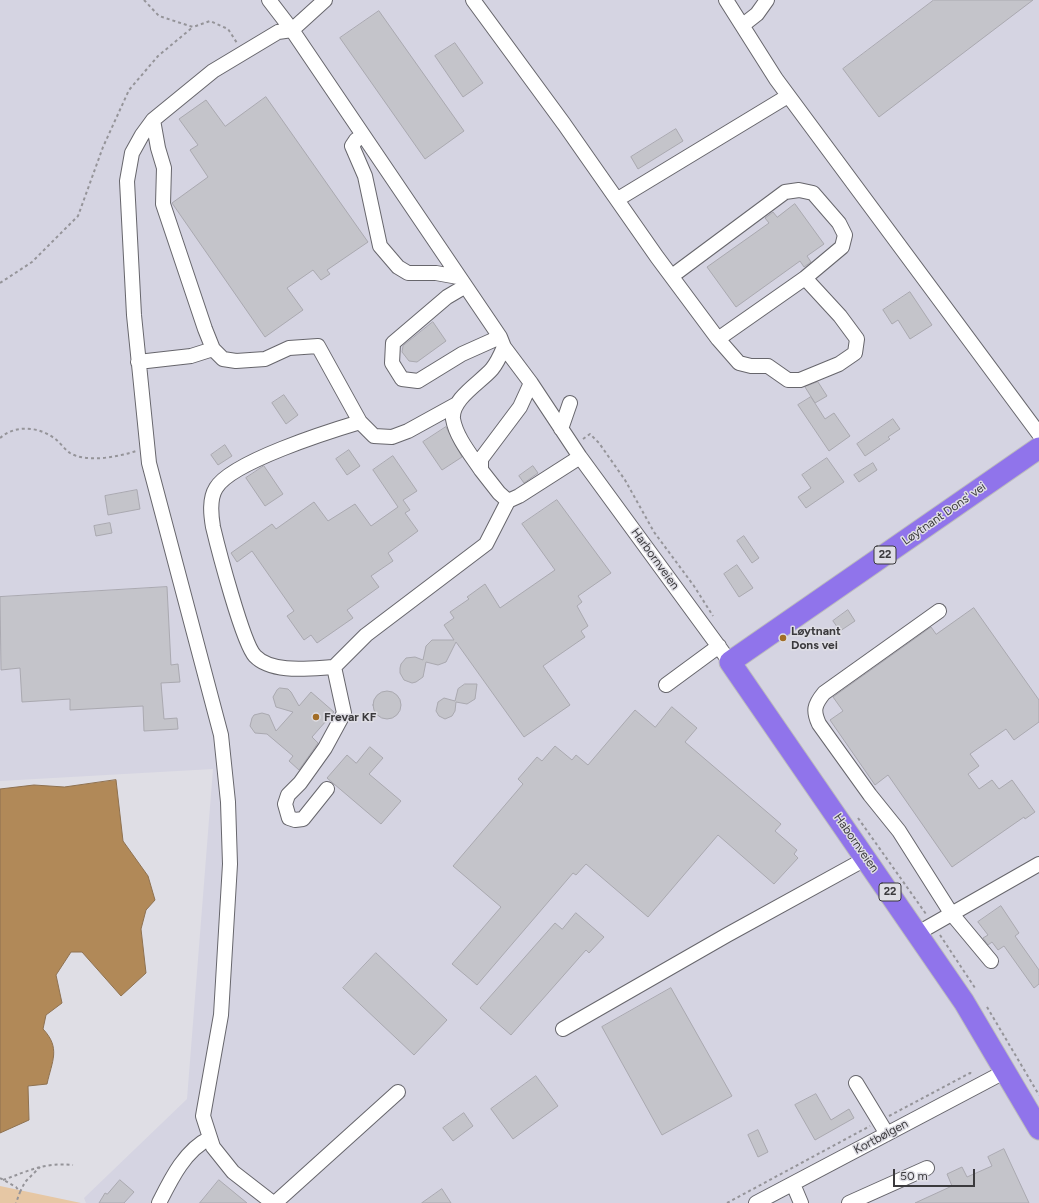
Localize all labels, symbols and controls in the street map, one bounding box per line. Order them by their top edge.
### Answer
street label: Løytnant Dons' vei [899,480,989,548]
street label: Harbornveien [628,525,682,593]
road number: 22 [874,546,896,564]
place label: Løytnant Dons vei [791,624,841,652]
marker: Løytnant Dons vei [778,633,788,643]
place label: Frevar KF [324,710,376,724]
marker: Frevar KF [311,712,321,722]
street label: Habornveien [830,811,882,875]
road number: 22 [879,883,901,901]
street label: Kortbølgen [851,1117,911,1157]
scale bar [895,1161,977,1187]
text: 50 m [900,1169,928,1183]

